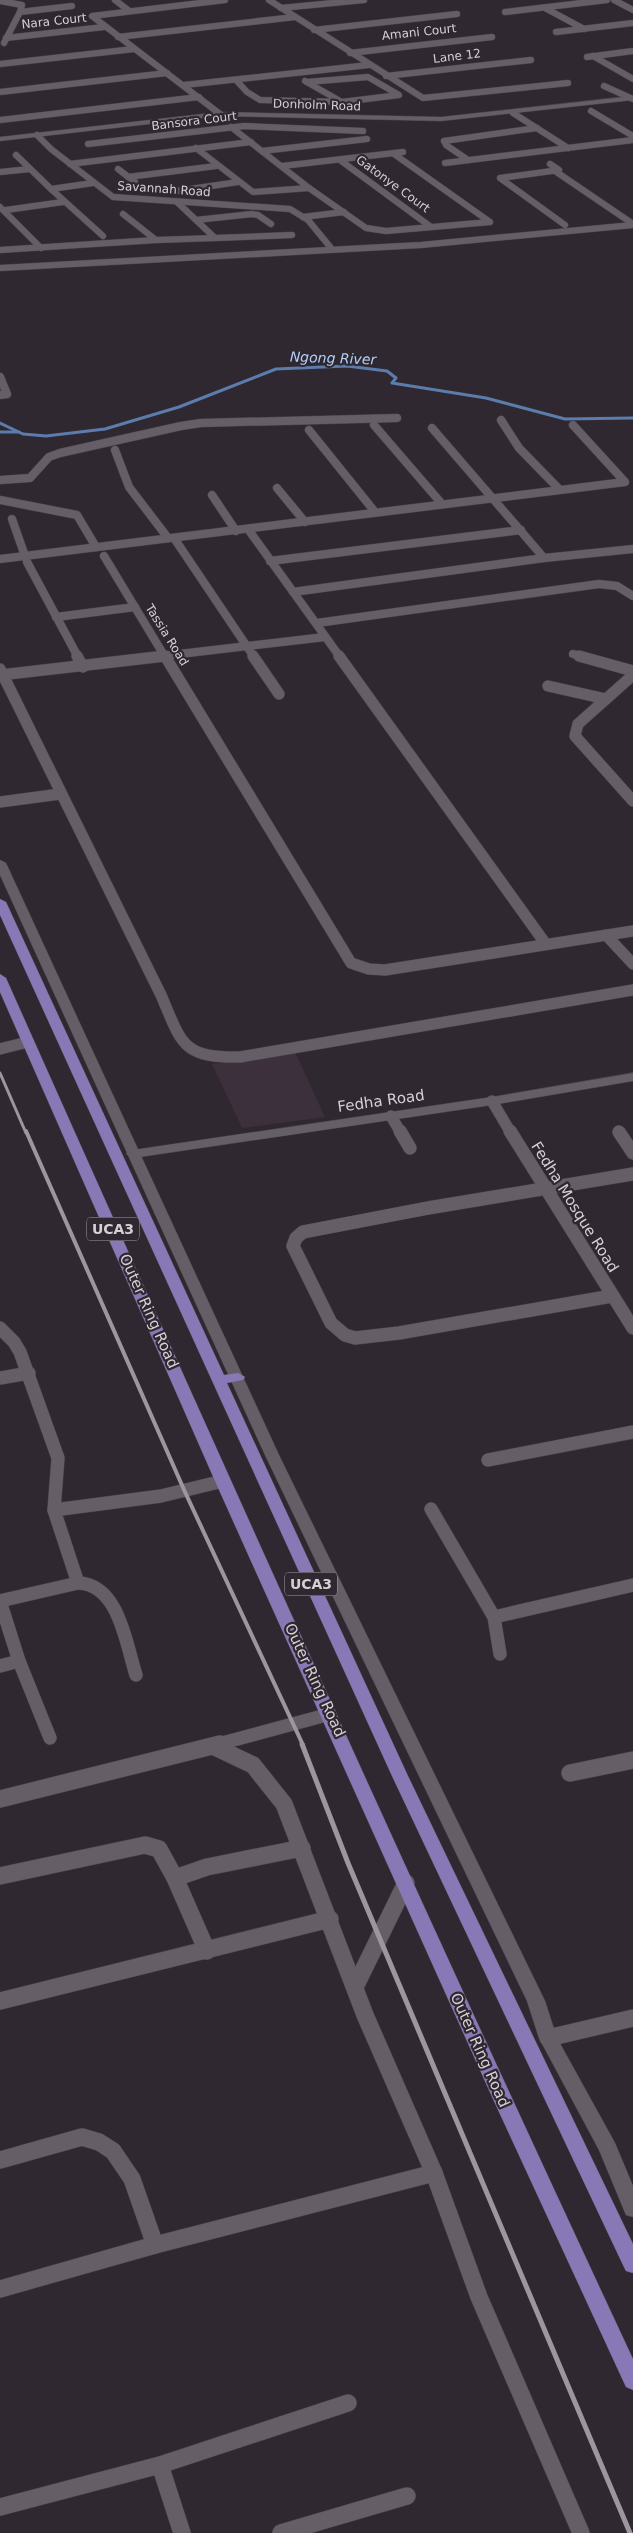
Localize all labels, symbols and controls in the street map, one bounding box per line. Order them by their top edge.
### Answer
street label: Nara Court [21,11,88,31]
street label: Amani Court [381,21,457,43]
street label: Lane 12 [432,46,482,66]
street label: Donholm Road [273,96,361,114]
street label: Bansora Court [151,109,238,133]
street label: Gatonye Court [353,153,433,216]
street label: Savannah Road [117,179,211,199]
water label: Ngong River [290,348,378,368]
street label: Tassia Road [142,601,191,668]
street label: Fedha Road [336,1086,426,1116]
street label: Fedha Mosque Road [527,1138,623,1276]
road number: UCA3 [87,1218,139,1240]
street label: Outer Ring Road [116,1251,182,1371]
road number: UCA3 [285,1572,337,1596]
street label: Outer Ring Road [281,1620,349,1740]
street label: Outer Ring Road [447,1990,513,2110]

